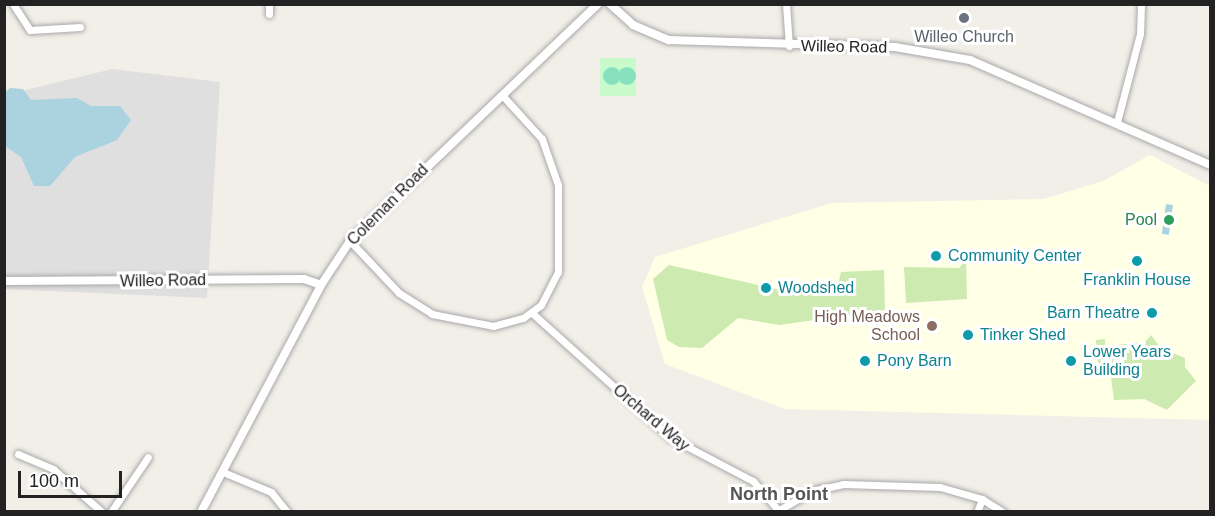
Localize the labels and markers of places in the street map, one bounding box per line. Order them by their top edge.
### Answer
marker: Willeo Church [957,11,971,25]
place label: Willeo Church [914,27,1014,47]
place label: Pool [1125,210,1157,230]
marker: Pool [1162,213,1176,227]
place label: Community Center [948,246,1081,266]
marker: Community Center [929,249,943,263]
marker: Franklin House [1130,254,1144,268]
place label: Franklin House [1083,270,1191,290]
place label: Woodshed [778,278,854,298]
marker: Woodshed [759,281,773,295]
place label: Barn Theatre [1047,303,1140,323]
marker: Barn Theatre [1145,306,1159,320]
place label: High Meadows School [814,307,920,345]
marker: High Meadows School [925,319,939,333]
place label: Tinker Shed [980,325,1066,345]
marker: Tinker Shed [961,328,975,342]
place label: Lower Years Building [1083,342,1171,380]
place label: Pony Barn [877,351,952,371]
marker: Pony Barn [858,354,872,368]
marker: Lower Years Building [1064,354,1078,368]

